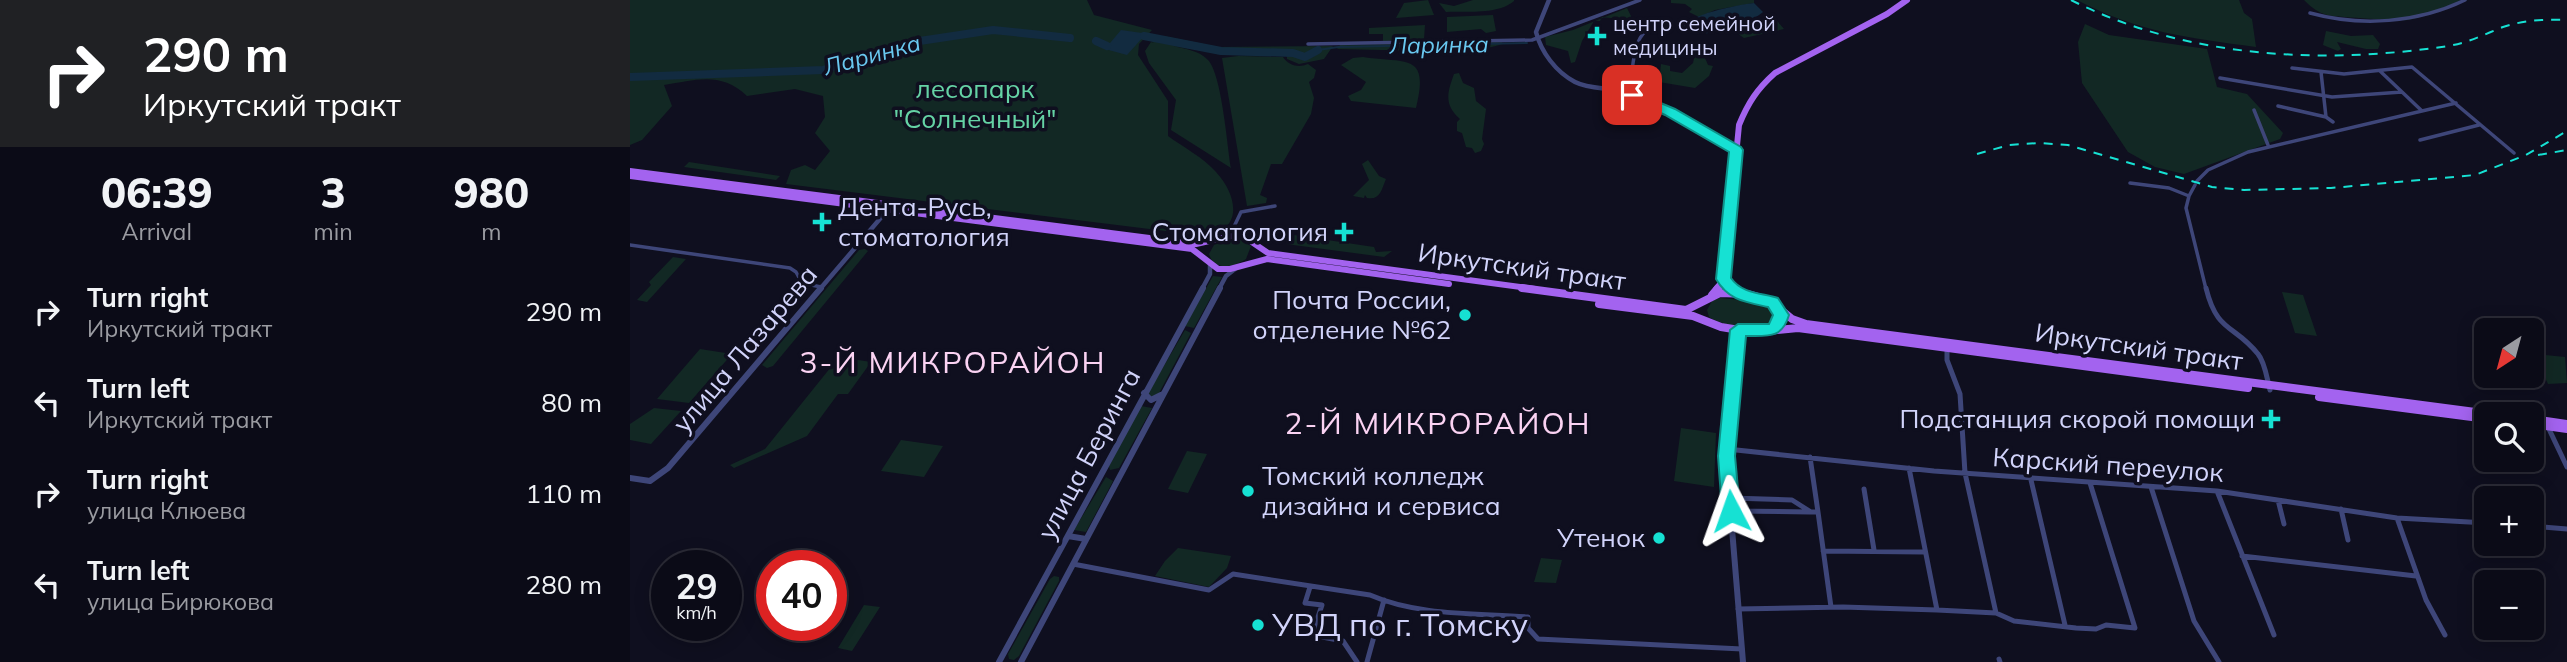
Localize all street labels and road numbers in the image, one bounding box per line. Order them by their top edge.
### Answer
street label: Иркутский тракт [1416,236,1628,297]
street label: улица Лазарева [665,258,824,439]
street label: Иркутский тракт [2033,316,2245,377]
street label: улица Беринга [1030,363,1147,545]
street label: Карский переулок [1992,440,2225,489]

